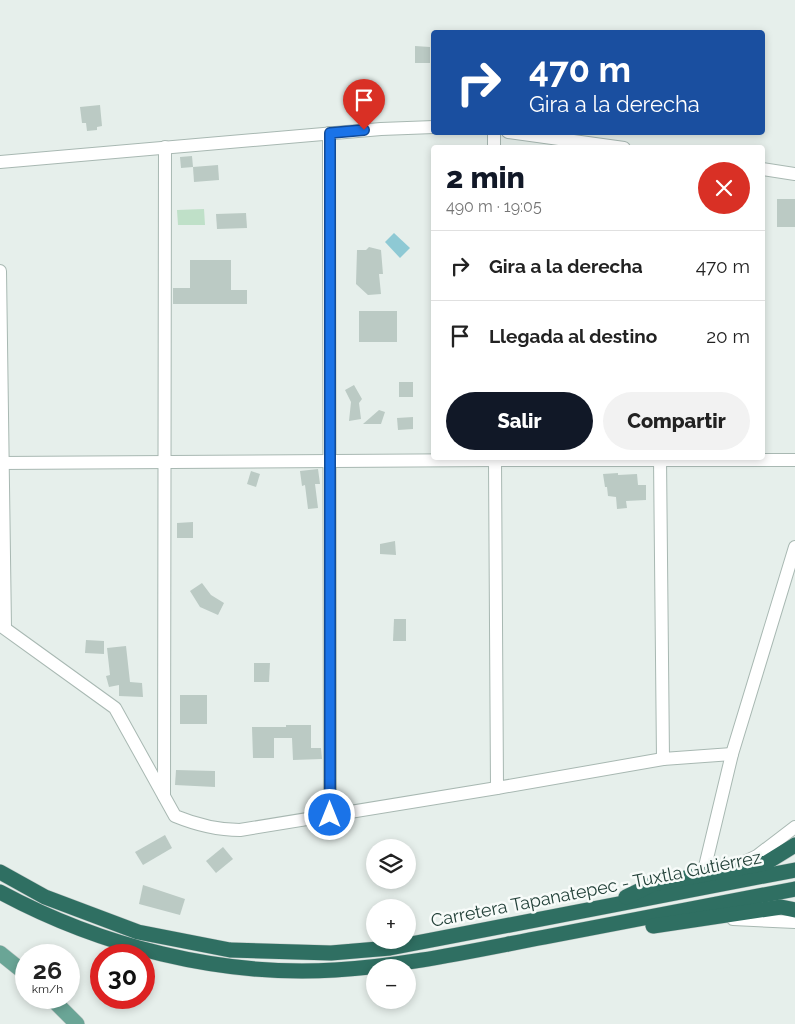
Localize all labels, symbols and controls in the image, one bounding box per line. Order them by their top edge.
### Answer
text: 470 m [529,49,631,90]
icon: right [446,50,511,115]
pin [343,79,385,130]
icon: arrive [350,86,378,114]
text: Gira a la derecha [529,91,700,117]
text: 2 min [446,160,525,195]
button: close [698,162,750,214]
text: 490 m · 19:05 [446,197,542,216]
icon: right [446,252,474,280]
text: Gira a la derecha [489,255,643,277]
text: 470 m [696,255,750,277]
icon: arrive [446,322,474,350]
text: Llegada al destino [489,325,657,347]
text: 20 m [706,325,750,347]
button: Salir [446,392,593,450]
button: Compartir [603,392,750,450]
position arrow [303,788,355,840]
map controls [366,839,416,1009]
button: layers [366,839,416,889]
street label: Carretera Tapanatepec - Tuxtla Gutiérrez [429,846,763,931]
button: + [366,899,416,949]
speed limit sign: 30 [90,944,155,1009]
text: 26 [33,955,62,985]
button: − [366,959,416,1009]
text: km/h [32,982,63,996]

